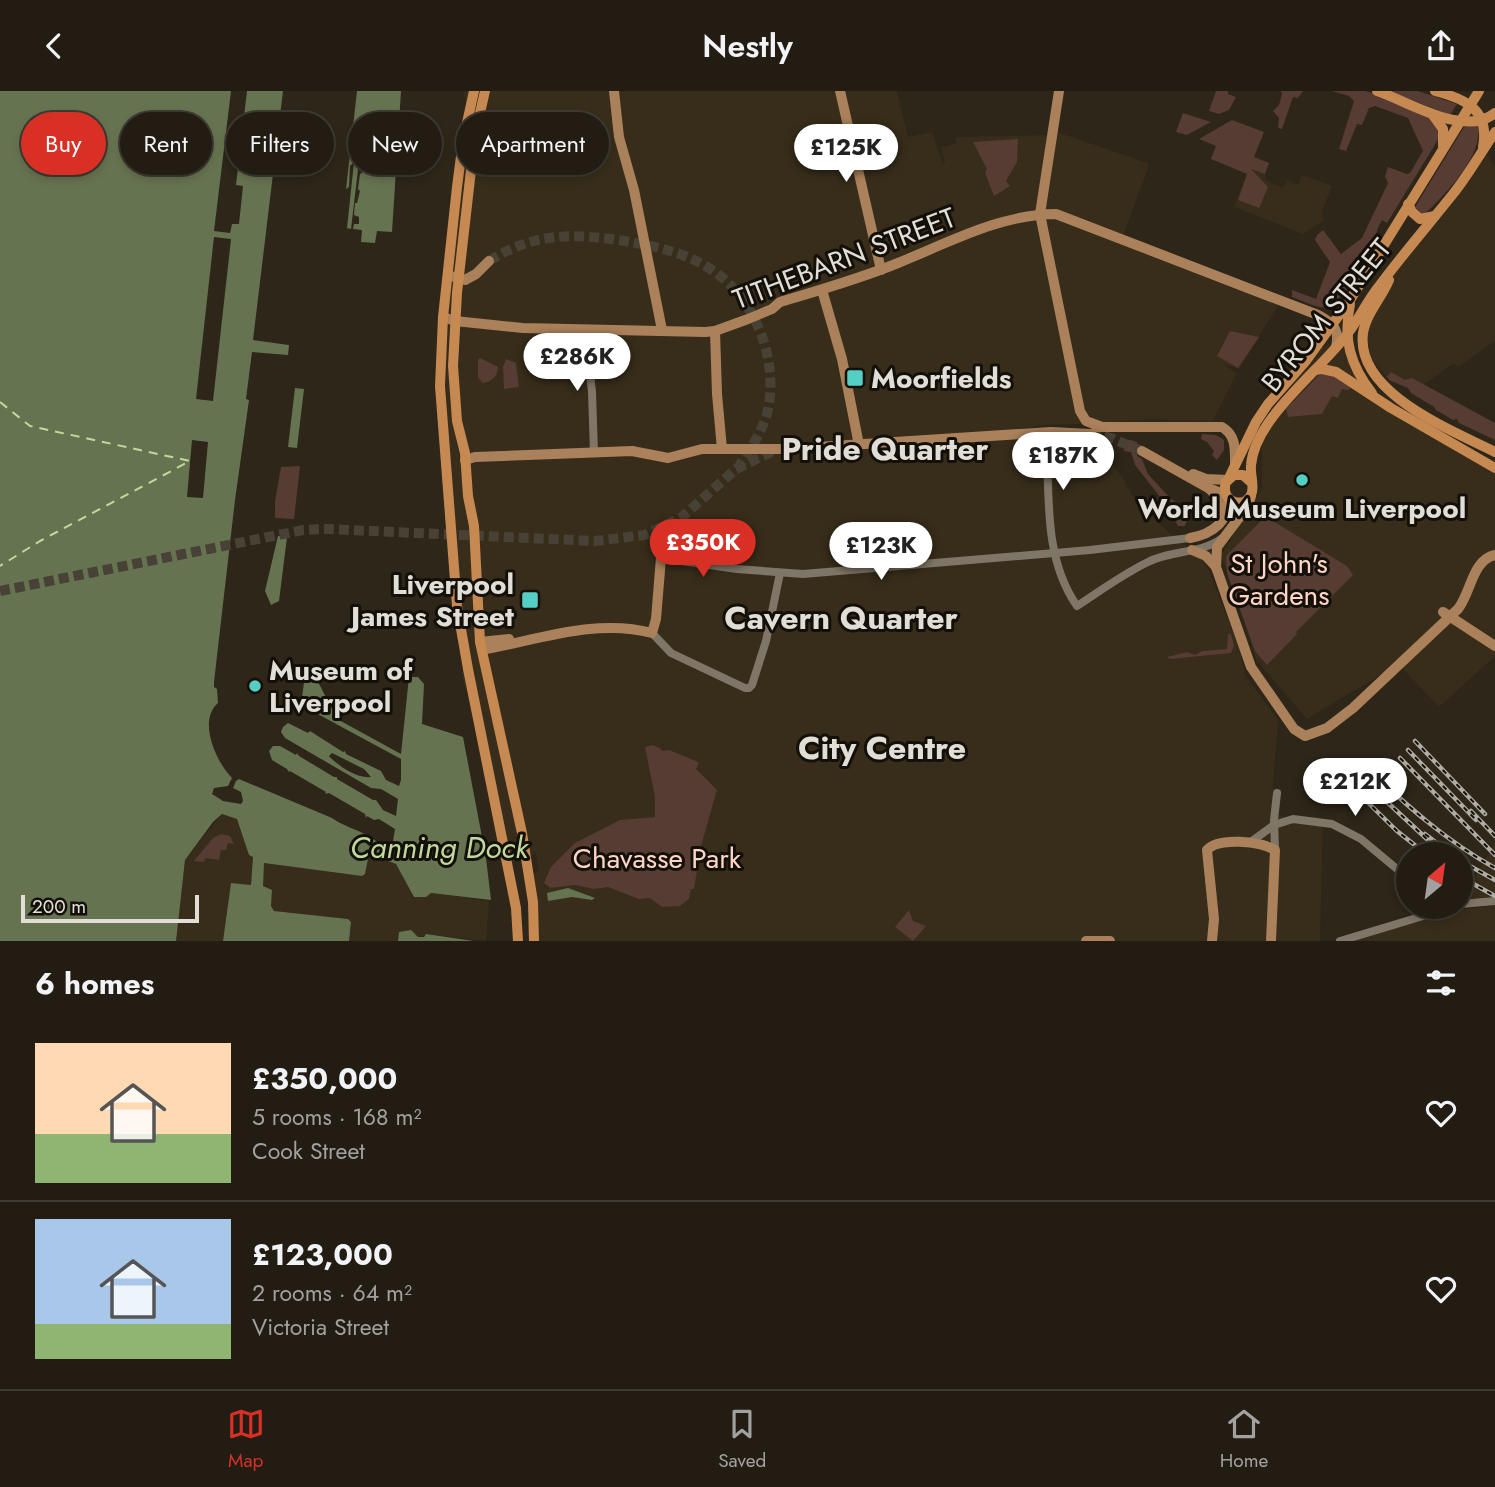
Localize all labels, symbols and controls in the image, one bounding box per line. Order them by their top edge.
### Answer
text: Nestly [702,23,793,69]
icon: back [35,27,73,65]
icon: share [1422,27,1460,65]
chip: Buy [21,112,106,175]
chip: Rent [120,112,212,175]
chip: Filters [226,112,334,175]
chip: New [348,112,442,175]
chip: Apartment [456,112,609,175]
pin: £125K [797,125,895,184]
text: £125K [810,130,882,164]
street label: TITHEBARN STREET [727,197,962,320]
street label: BYROM STREET [1252,230,1401,401]
pin: £286K [528,334,626,393]
text: £286K [539,339,615,373]
place label: Moorfields [871,358,1012,399]
marker: Moorfields [845,368,865,388]
district label: Pride Quarter [781,426,989,472]
pin: £187K [1014,433,1112,492]
text: £187K [1028,438,1098,472]
marker: World Museum Liverpool [1294,472,1310,488]
place label: World Museum Liverpool [1138,488,1466,529]
pin: £350K [654,519,752,579]
pin: £123K [832,523,930,582]
text: £350K [666,525,740,559]
text: £123K [845,528,917,562]
park label: St John's Gardens [1228,543,1330,616]
place label: Liverpool James Street [346,564,514,637]
marker: Liverpool James Street [520,590,540,610]
district label: Cavern Quarter [724,595,958,641]
place label: Museum of Liverpool [269,650,414,723]
marker: Museum of Liverpool [247,678,263,694]
district label: City Centre [798,725,966,771]
pin: £212K [1306,759,1404,818]
text: £212K [1319,764,1391,798]
water label: Canning Dock [350,826,529,869]
park label: Chavasse Park [573,838,742,879]
north arrow [1396,842,1474,919]
map controls [1396,842,1473,919]
scale bar [21,892,200,924]
text: 200 m [32,893,86,920]
text: 6 homes [35,962,154,1005]
icon: filters [1422,964,1460,1002]
text: £350,000 [252,1057,397,1100]
icon: home [91,1071,175,1155]
icon: heart [1422,1094,1460,1132]
text: 5 rooms · 168 m² [252,1100,421,1134]
text: Cook Street [252,1134,365,1168]
text: £123,000 [252,1233,393,1276]
icon: home [91,1247,175,1331]
icon: heart [1422,1270,1460,1308]
text: 2 rooms · 64 m² [252,1276,412,1310]
text: Victoria Street [252,1310,389,1344]
tab: Map [227,1405,265,1474]
tab: Saved [718,1405,766,1474]
tab: Home [1220,1405,1268,1474]

